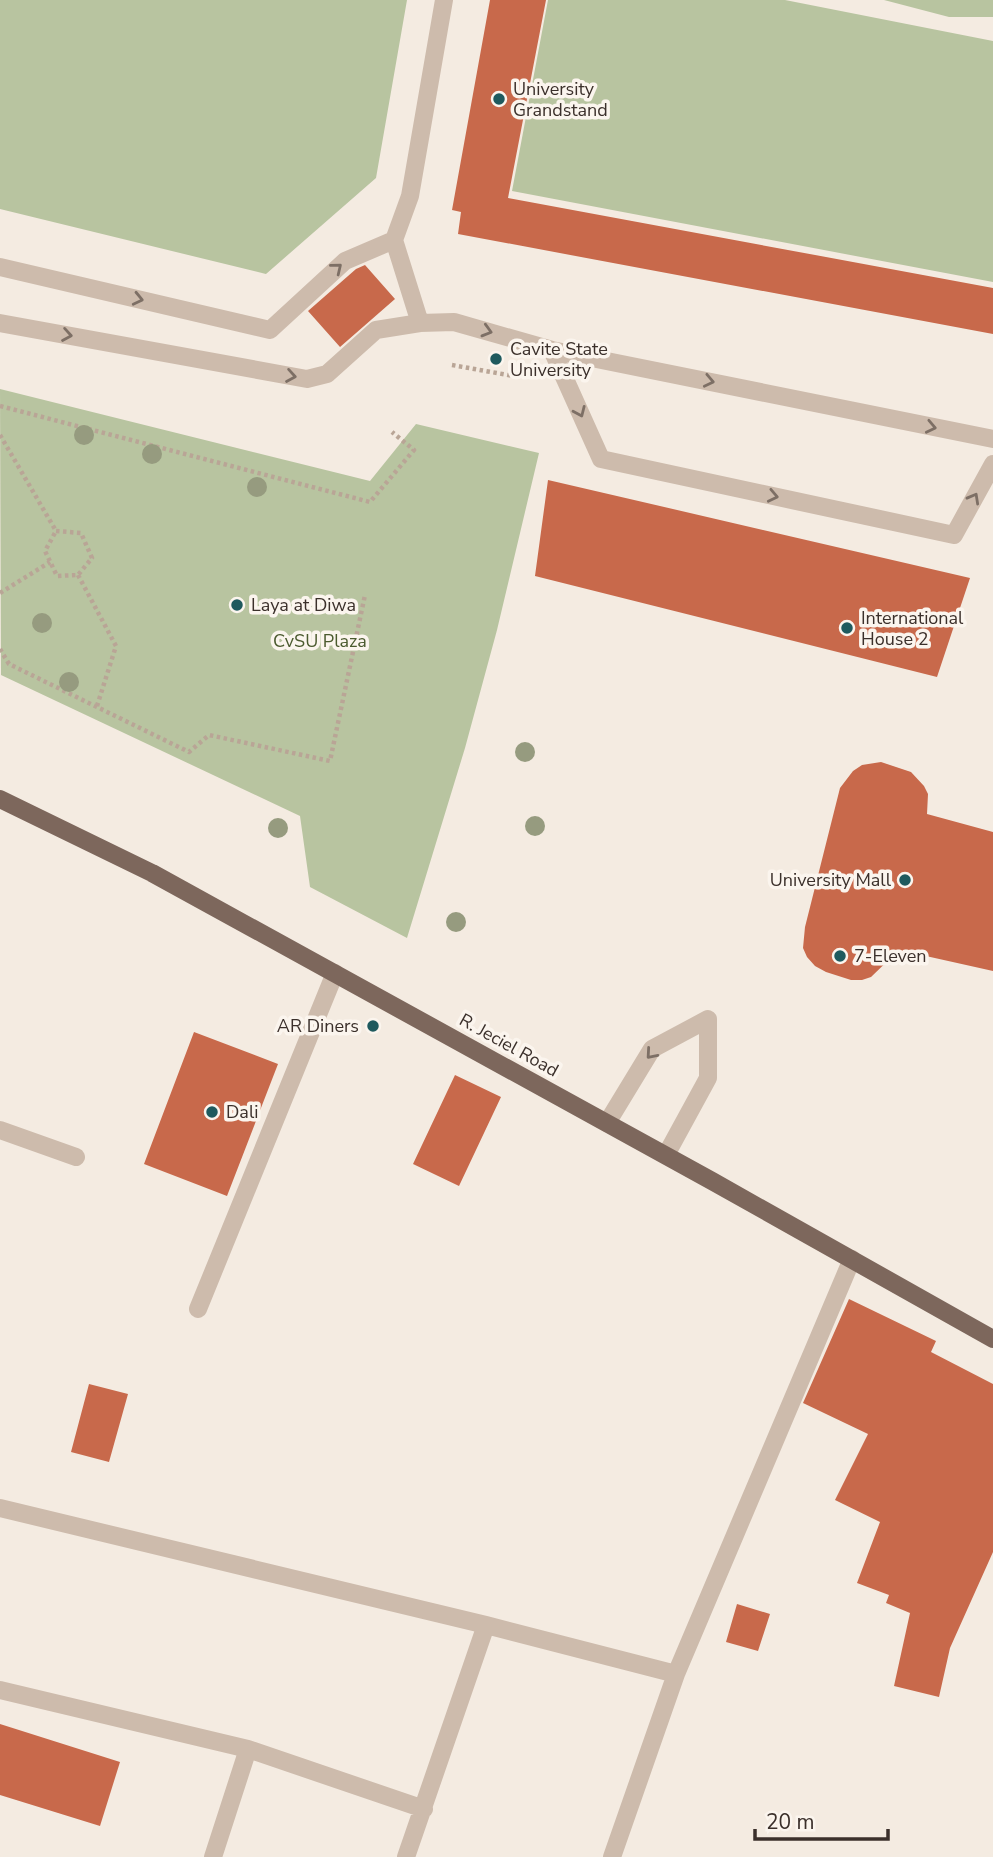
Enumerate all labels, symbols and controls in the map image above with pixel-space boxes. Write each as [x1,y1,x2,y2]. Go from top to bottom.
place label: University Grandstand [513,77,608,122]
marker: University Grandstand [491,91,507,107]
one-way arrow [330,263,342,276]
one-way arrow [132,291,144,305]
one-way arrow [481,323,493,337]
one-way arrow [61,327,73,342]
place label: Cavite State University [510,337,608,382]
marker: Cavite State University [488,351,504,367]
one-way arrow [285,368,297,383]
one-way arrow [703,373,715,388]
one-way arrow [572,405,586,417]
one-way arrow [925,418,937,433]
one-way arrow [767,487,779,502]
one-way arrow [966,493,979,505]
place label: Laya at Diwa [251,593,356,617]
marker: Laya at Diwa [229,597,245,613]
place label: International House 2 [861,606,964,651]
marker: International House 2 [839,620,855,636]
park label: CvSU Plaza [273,629,367,653]
place label: University Mall [770,868,892,892]
marker: University Mall [897,872,913,888]
place label: 7-Eleven [854,944,927,968]
marker: 7-Eleven [832,948,848,964]
street label: R. Jeciel Road [455,1008,563,1082]
place label: AR Diners [277,1014,359,1038]
marker: AR Diners [365,1018,381,1034]
one-way arrow [647,1046,659,1059]
place label: Dali [226,1100,258,1124]
marker: Dali [204,1104,220,1120]
scale bar [755,1798,888,1842]
text: 20 m [766,1808,815,1836]

